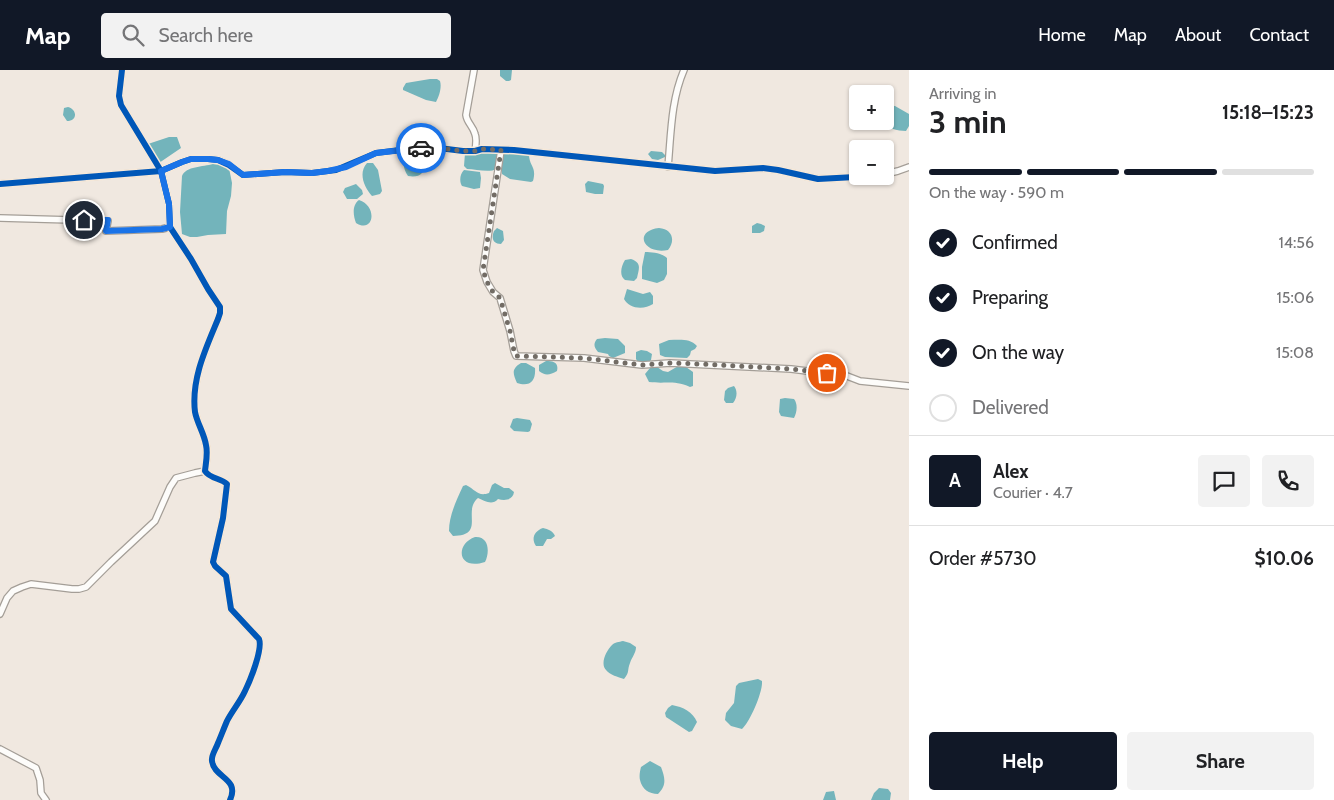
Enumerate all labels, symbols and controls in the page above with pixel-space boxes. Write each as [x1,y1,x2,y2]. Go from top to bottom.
search box [101,13,451,58]
text: Map [25,21,71,50]
icon: search [119,21,147,49]
text: Search here [159,24,253,47]
text: Home [1038,24,1086,46]
text: Map [1114,24,1147,46]
text: About [1175,24,1221,46]
text: Contact [1249,24,1309,46]
text: Arriving in [929,84,996,103]
map controls [849,85,894,185]
button: + [849,85,894,130]
text: 15:18–15:23 [1222,101,1314,124]
text: 3 min [929,102,1007,141]
courier [396,123,446,173]
icon: car [407,134,435,162]
button: − [849,140,894,185]
text: On the way · 590 m [929,183,1064,202]
pin [63,199,105,241]
icon: home [70,206,98,234]
icon: check [929,229,957,257]
text: Confirmed [972,231,1058,254]
text: 14:56 [1278,233,1314,252]
icon: check [929,284,957,312]
text: Preparing [972,286,1048,309]
text: 15:06 [1277,288,1314,307]
icon: check [929,339,957,367]
text: On the way [972,341,1064,364]
text: 15:08 [1276,343,1314,362]
pin [806,352,848,394]
icon: bag [813,359,841,387]
text: Delivered [972,396,1049,419]
button: chat [1198,455,1250,507]
button: phone [1262,455,1314,507]
text: Alex [993,460,1029,483]
text: A [949,469,961,492]
text: Courier · 4.7 [993,483,1073,502]
text: Order #5730 [929,547,1037,570]
text: $10.06 [1255,547,1314,570]
button: Help [929,732,1117,790]
button: Share [1127,732,1314,790]

